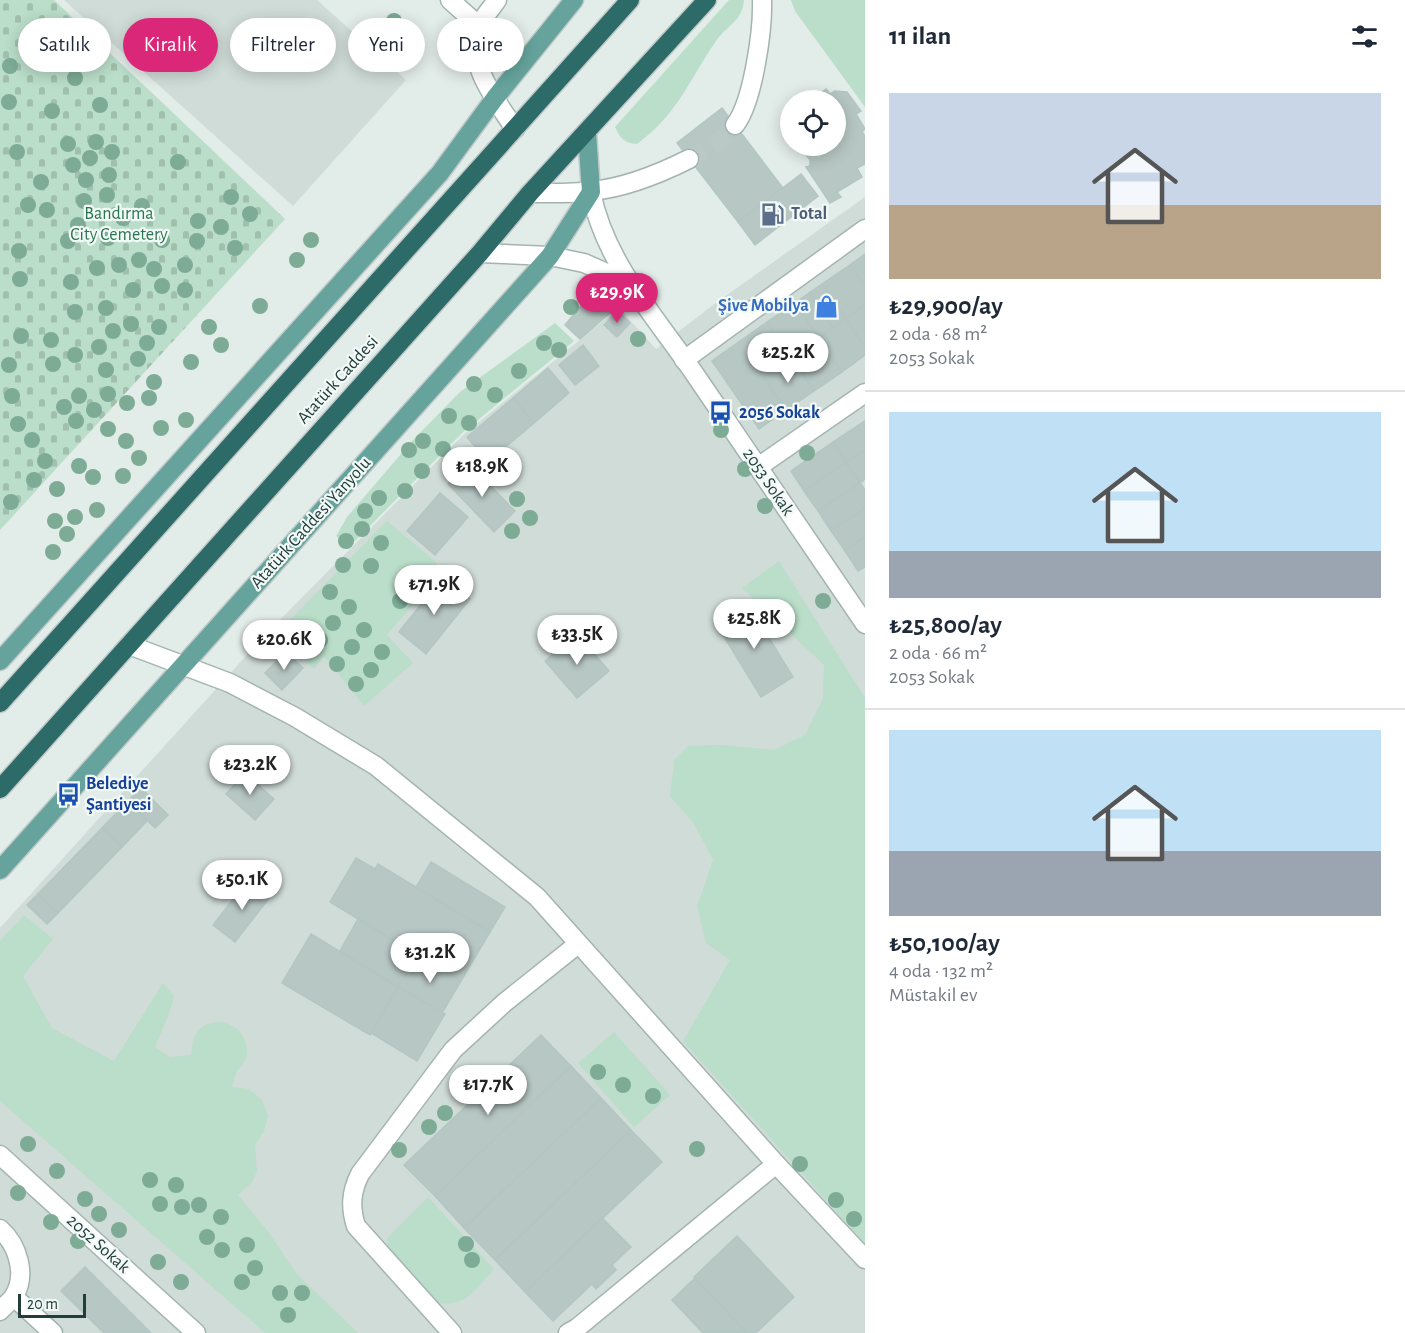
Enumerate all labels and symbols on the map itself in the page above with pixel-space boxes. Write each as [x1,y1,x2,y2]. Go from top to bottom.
fuel station icon: Total [760,201,786,227]
park label: Bandırma City Cemetery [70,205,168,244]
place label: Total [791,205,827,223]
pin: ₺29.9K [568,273,666,324]
shop icon: Şive Mobilya [814,293,840,319]
place label: Şive Mobilya [718,297,809,315]
street label: Atatürk Caddesi [294,333,382,427]
pin: ₺25.2K [739,333,837,384]
bus stop icon: 2056 Sokak [708,400,734,426]
place label: 2056 Sokak [739,404,820,422]
street label: 2053 Sokak [739,445,797,520]
pin: ₺18.9K [433,447,531,498]
street label: Atatürk Caddesi Yanyolu [248,454,374,592]
pin: ₺71.9K [385,565,483,616]
pin: ₺25.8K [705,599,803,650]
pin: ₺33.5K [528,615,626,666]
pin: ₺20.6K [235,620,333,671]
pin: ₺23.2K [201,745,299,796]
place label: Belediye Şantiyesi [86,775,151,814]
bus stop icon: Belediye Şantiyesi [55,781,81,807]
pin: ₺50.1K [193,860,291,911]
pin: ₺31.2K [381,933,479,984]
pin: ₺17.7K [439,1065,537,1116]
street label: 2052 Sokak [63,1211,133,1277]
scale bar [18,1291,86,1318]

